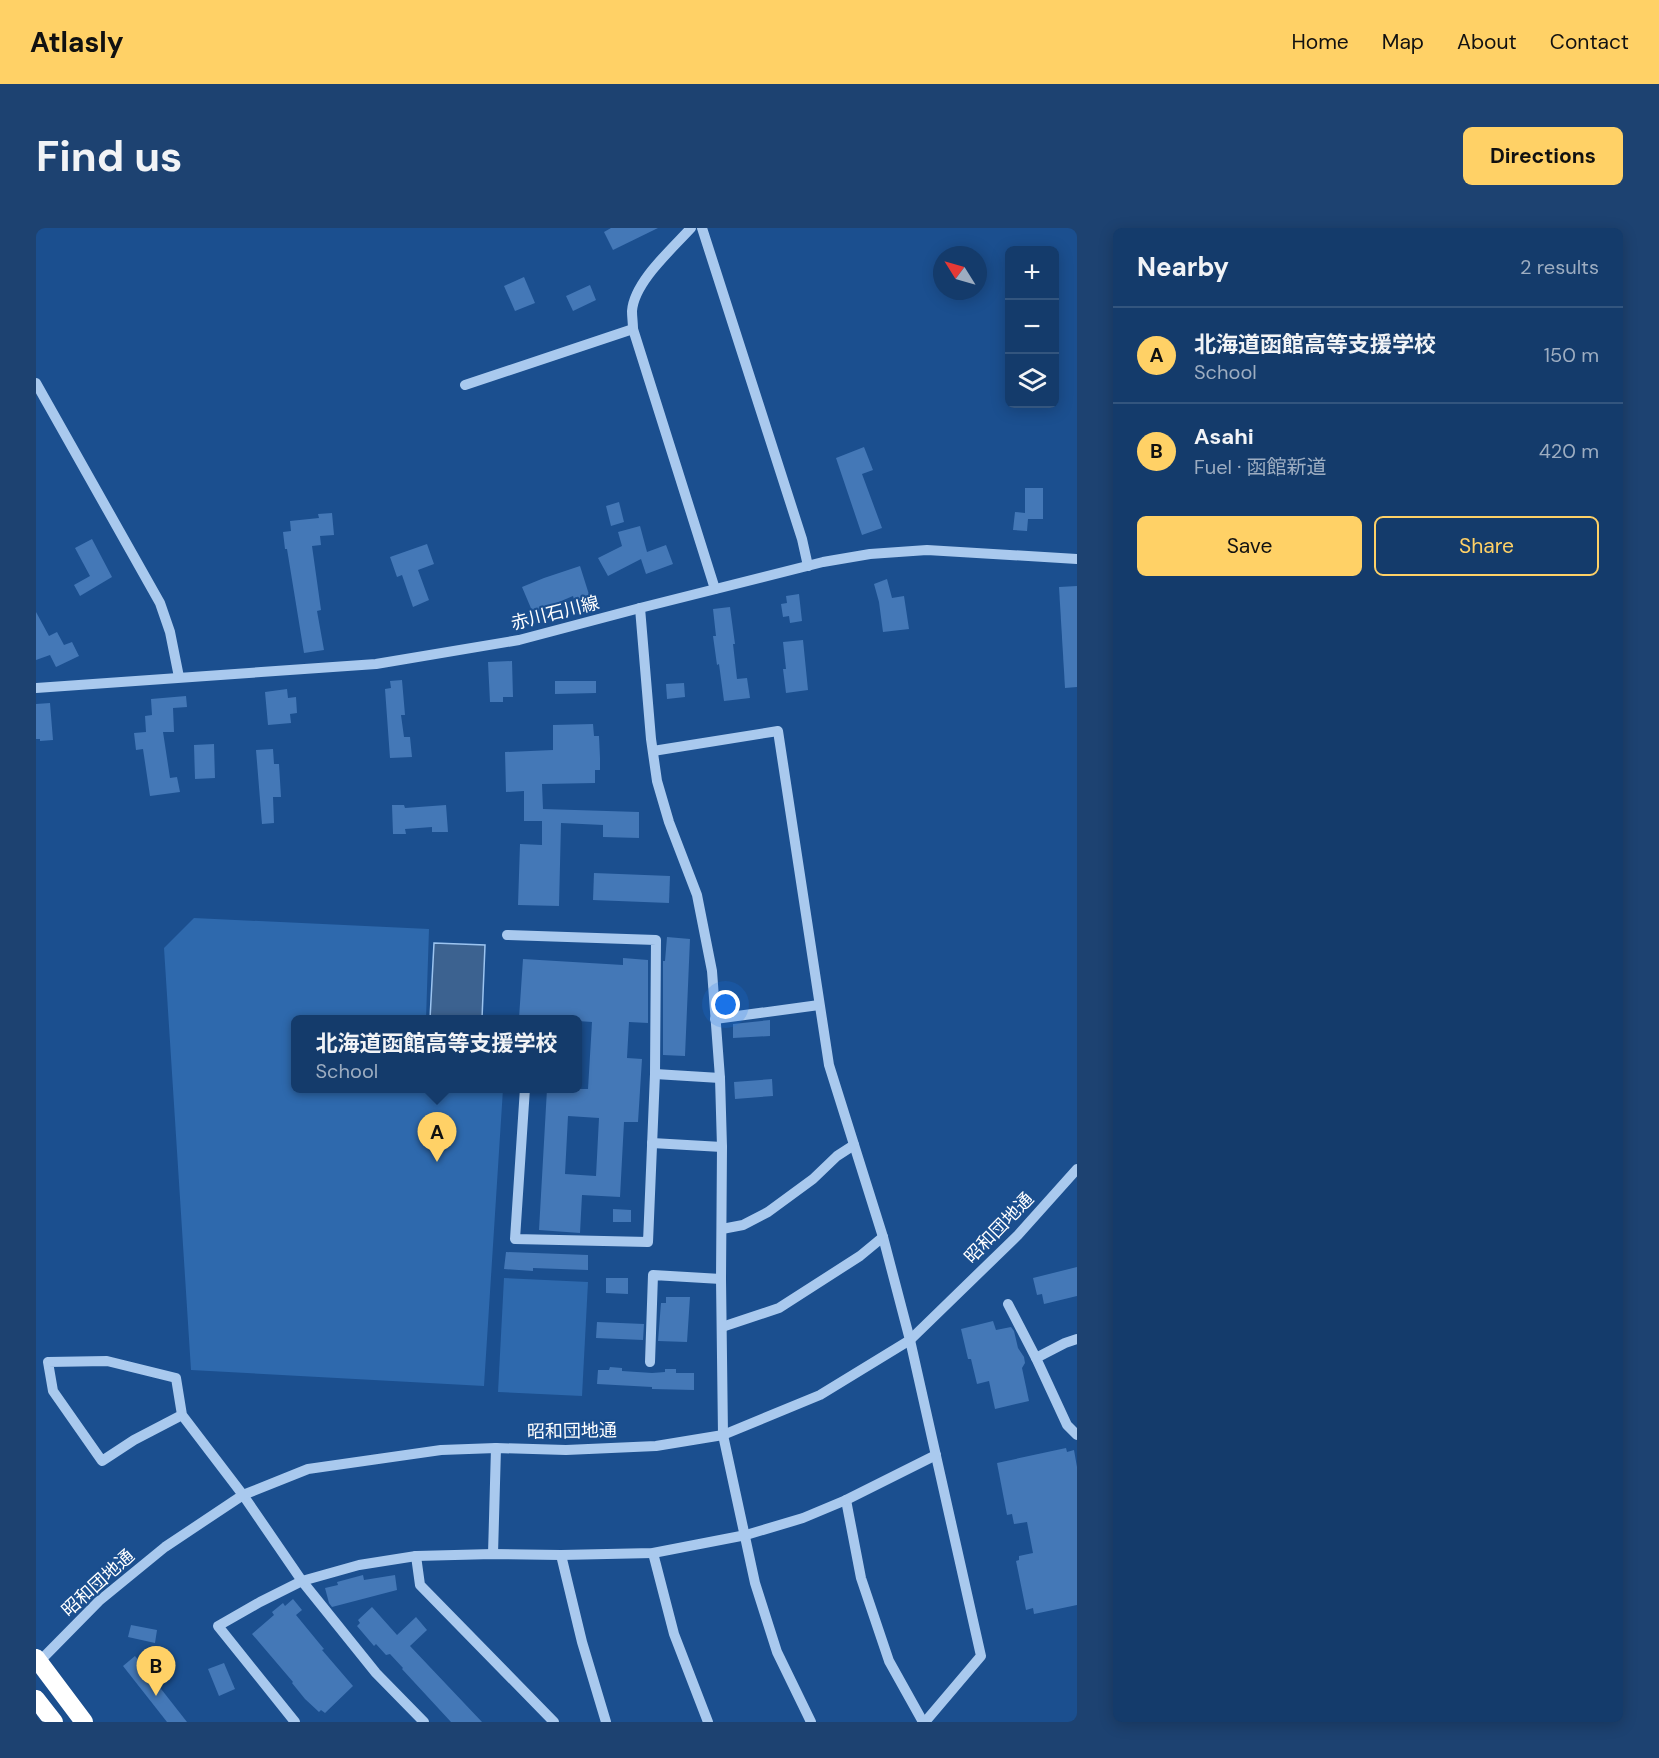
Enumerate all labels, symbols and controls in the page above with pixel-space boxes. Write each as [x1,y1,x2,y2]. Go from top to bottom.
text: Atlasly [30,24,124,61]
text: Home [1291,28,1349,56]
text: Map [1382,28,1424,56]
text: About [1457,28,1517,56]
text: Contact [1550,28,1629,56]
button: Directions [1463,127,1623,185]
text: Find us [36,129,182,184]
north arrow [933,246,987,300]
map controls [1005,246,1059,408]
button: + [1005,246,1059,300]
text: Nearby [1137,250,1229,284]
text: 2 results [1520,254,1599,280]
button: − [1005,300,1059,354]
text: 北海道函館高等支援学校 [1194,330,1436,359]
text: A [1149,342,1164,368]
text: 150 m [1544,342,1599,368]
button: layers [1005,354,1059,408]
text: School [1194,359,1257,385]
text: Asahi [1194,422,1254,451]
text: B [1150,438,1163,464]
text: 420 m [1539,438,1599,464]
text: Fuel · 函館新道 [1194,454,1327,480]
button: Save [1137,516,1362,576]
button: Share [1374,516,1599,576]
street label: 赤川石川線 [508,590,602,636]
your location [711,990,740,1019]
popup [291,1015,582,1093]
text: 北海道函館高等支援学校 [315,1029,558,1058]
text: School [315,1058,378,1084]
pin: A [418,1112,456,1162]
street label: 昭和団地通 [959,1187,1039,1269]
street label: 昭和団地通 [527,1418,617,1444]
street label: 昭和団地通 [57,1544,139,1622]
pin: B [136,1646,176,1696]

